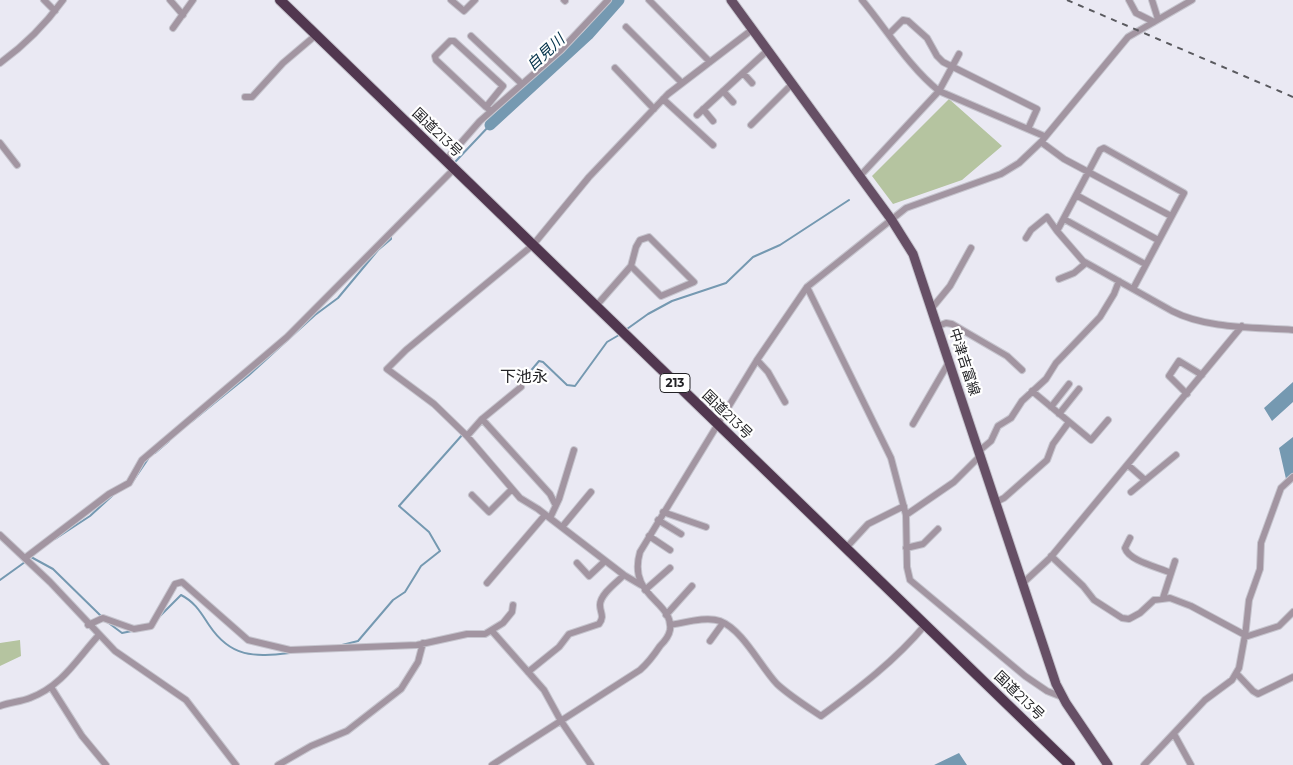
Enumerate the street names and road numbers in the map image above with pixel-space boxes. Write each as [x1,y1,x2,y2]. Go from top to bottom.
street label: 国道213号 [409,105,465,161]
street label: 中津吉富線 [945,326,983,398]
road number: 213 [660,373,690,392]
street label: 国道213号 [699,387,755,443]
street label: 国道213号 [991,668,1047,724]

